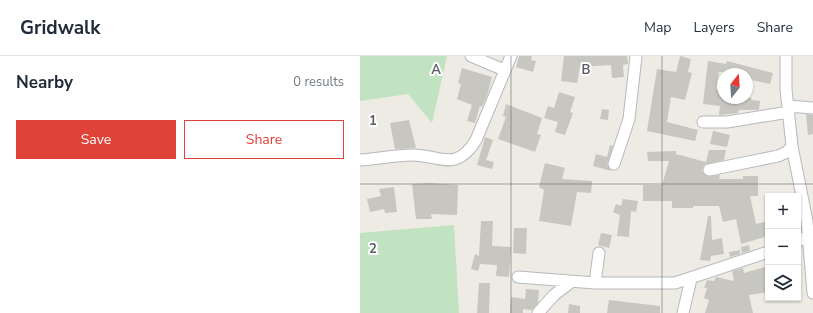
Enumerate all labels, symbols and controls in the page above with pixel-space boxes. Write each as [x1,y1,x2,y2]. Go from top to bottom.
text: Gridwalk [20,15,100,41]
text: Map [644,18,671,37]
text: Layers [693,18,735,37]
text: Share [757,18,793,37]
text: A [431,61,441,79]
text: B [582,61,591,79]
north arrow [717,68,753,104]
text: Nearby [16,71,73,94]
text: 0 results [293,73,344,91]
text: 1 [369,112,377,130]
button: Save [16,120,176,159]
button: Share [184,120,344,159]
map controls [765,193,801,301]
button: + [765,193,801,229]
button: − [765,229,801,265]
text: 2 [369,240,377,258]
button: layers [765,265,801,301]

